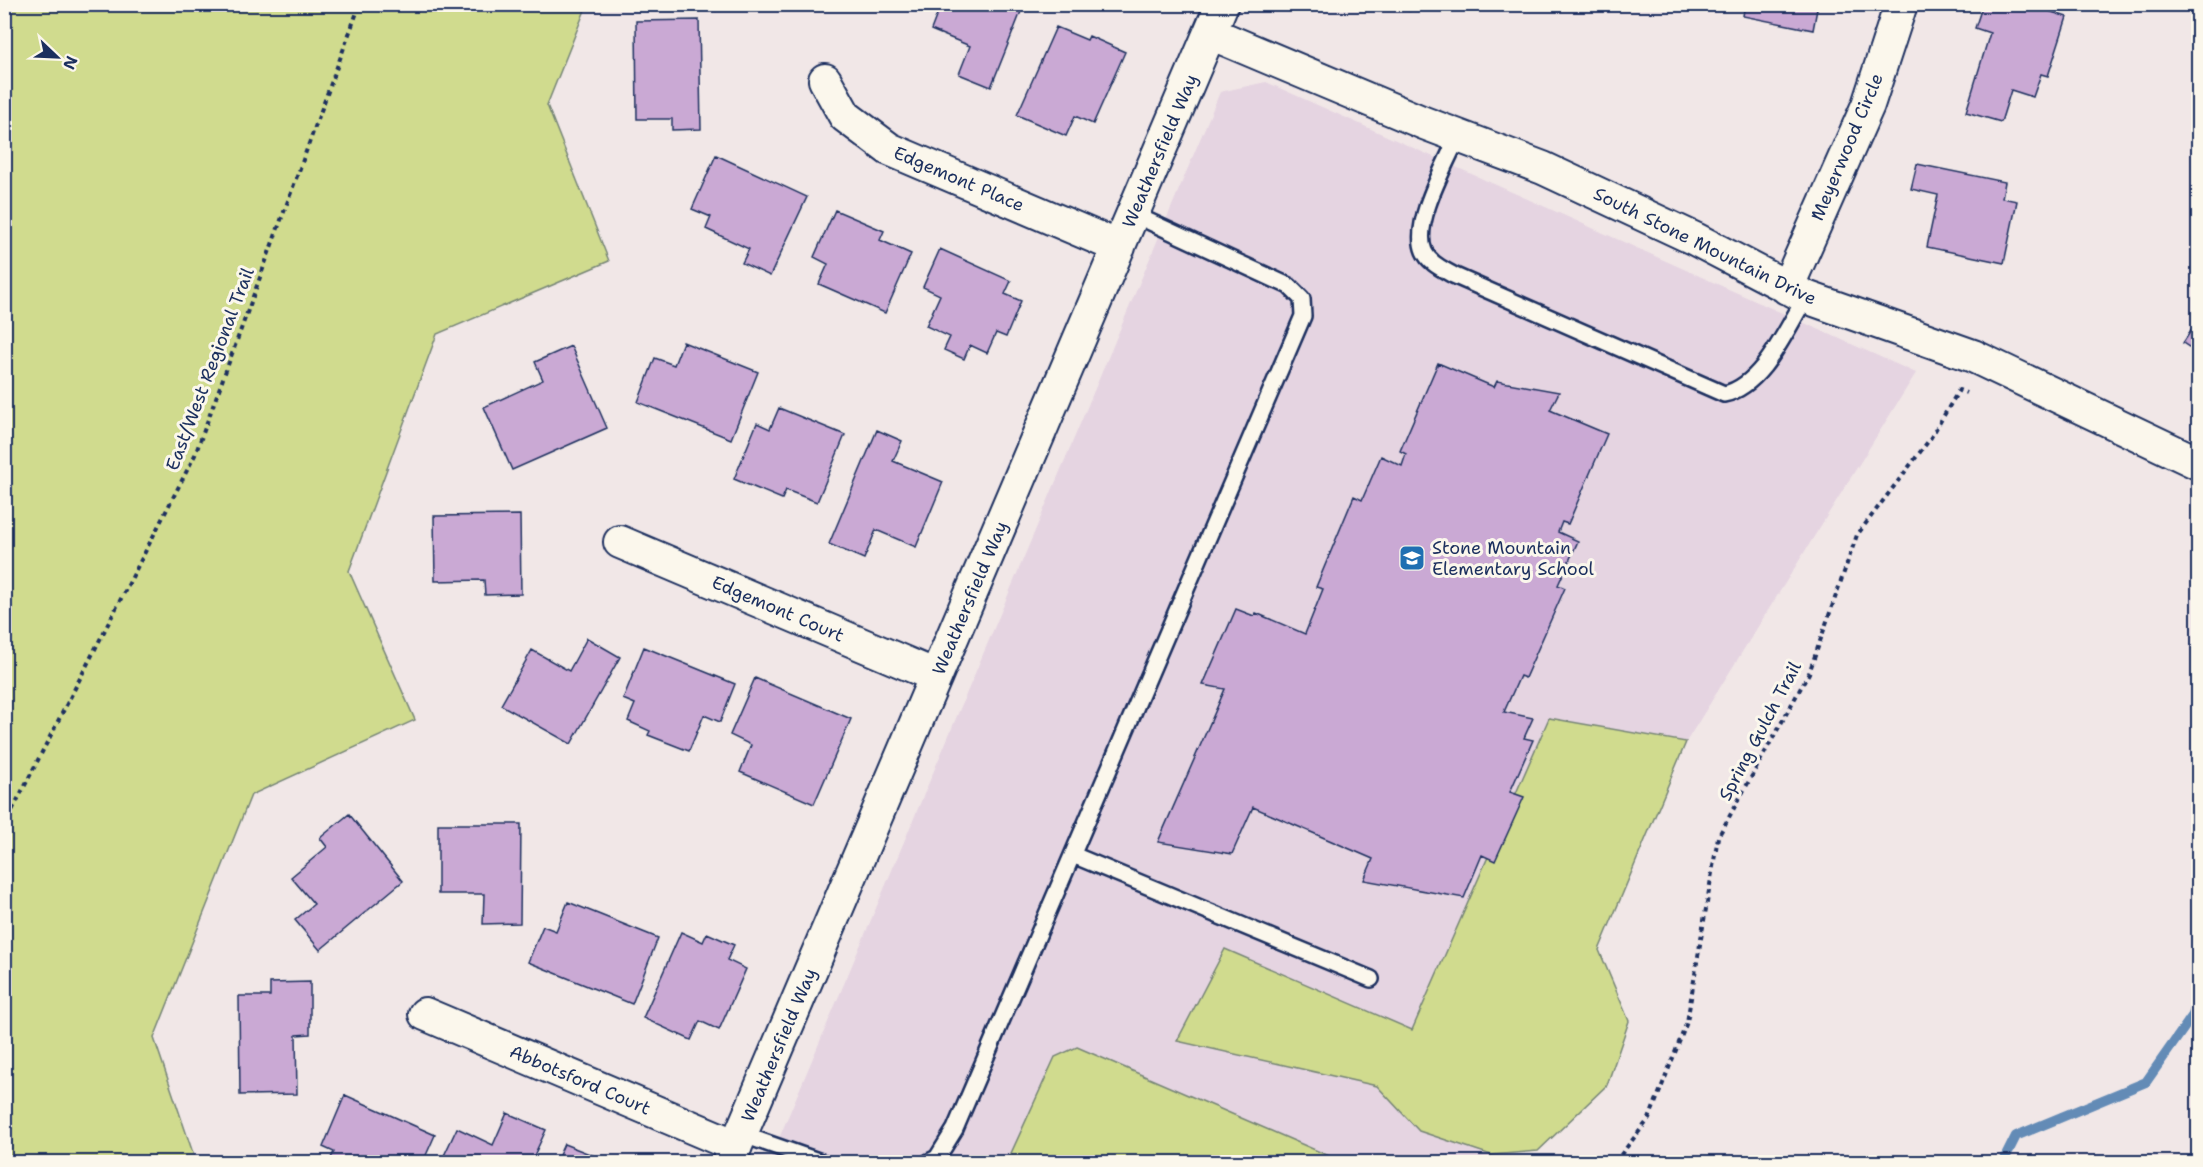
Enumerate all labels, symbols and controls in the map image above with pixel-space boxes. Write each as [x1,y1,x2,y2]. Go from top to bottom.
north arrow [27,27,87,87]
text: N [58,53,82,73]
street label: Meyerwood Circle [1805,70,1889,224]
street label: Weathersfield Way [1117,71,1203,231]
street label: Edgemont Place [890,141,1028,217]
street label: South Stone Mountain Drive [1590,181,1820,311]
street label: East/West Regional Trail [160,264,260,474]
street label: Weathersfield Way [927,518,1013,678]
place label: Stone Mountain Elementary School [1432,536,1595,581]
school or university icon: Stone Mountain Elementary School [1397,543,1427,573]
street label: Edgemont Court [708,570,848,648]
street label: Spring Gulch Trail [1713,657,1807,805]
street label: Weathersfield Way [736,965,822,1125]
street label: Abbotsford Court [506,1039,654,1121]

